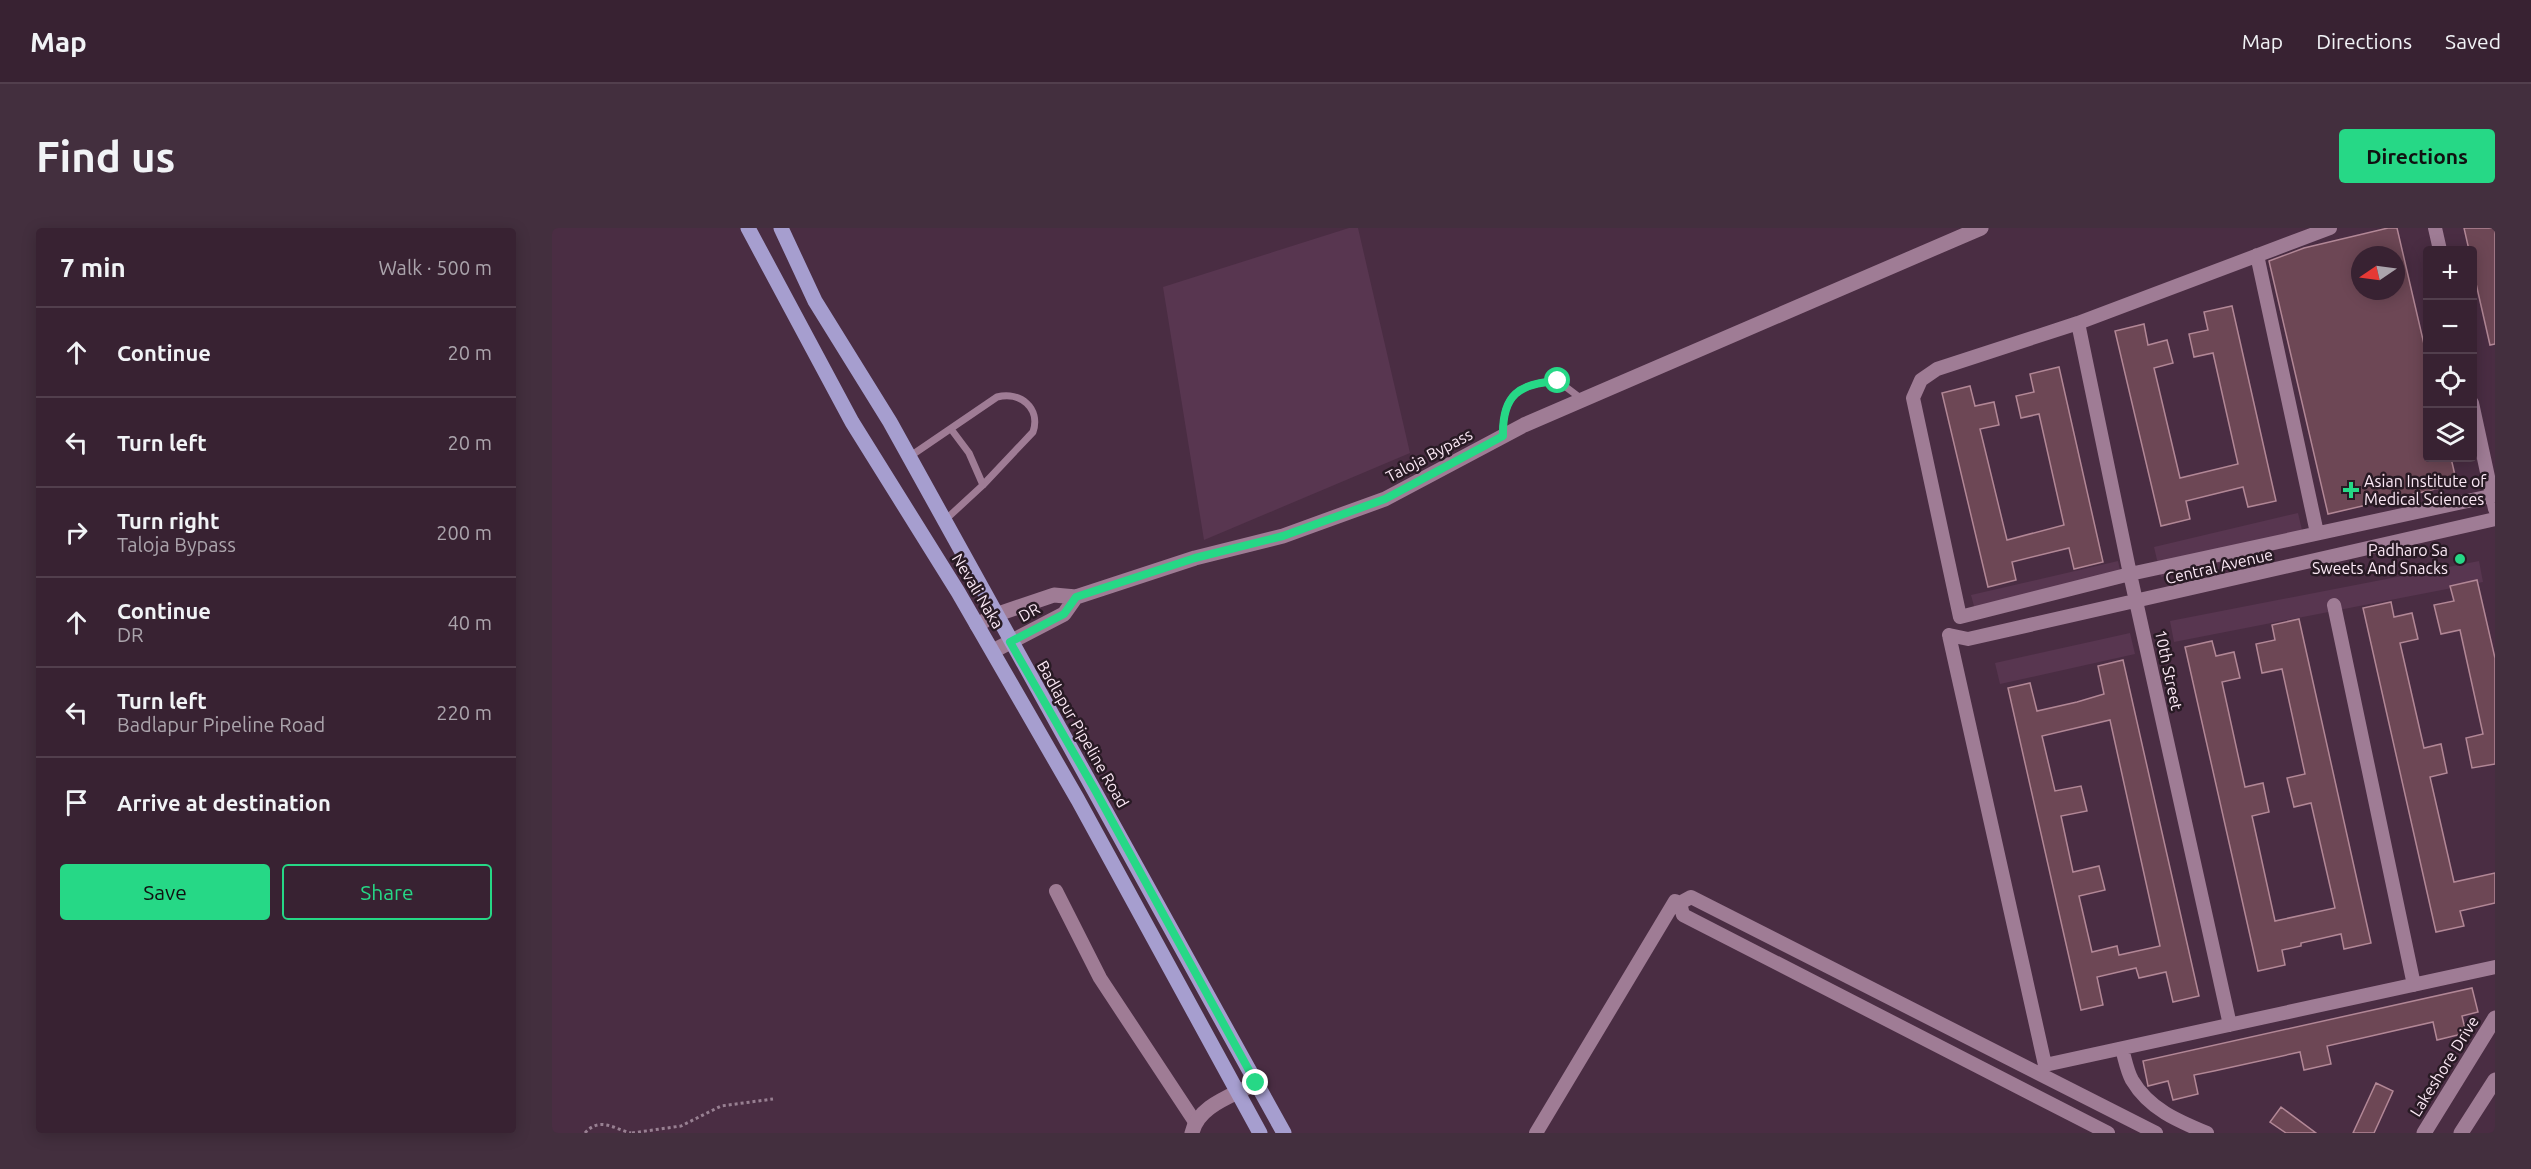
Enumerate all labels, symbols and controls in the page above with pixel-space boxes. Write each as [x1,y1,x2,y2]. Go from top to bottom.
text: Map [30,26,87,57]
text: Map [2242,29,2283,53]
text: Directions [2316,29,2412,53]
text: Saved [2445,29,2501,53]
button: Directions [2339,129,2495,183]
text: Find us [36,133,175,180]
north arrow [2351,246,2405,300]
map controls [2423,246,2477,462]
button: + [2423,246,2477,300]
text: 7 min [60,253,126,282]
text: Walk · 500 m [379,256,492,279]
button: − [2423,300,2477,354]
icon: ahead [60,336,93,369]
text: Continue [117,340,211,365]
text: 20 m [448,341,492,364]
button: locate [2423,354,2477,408]
route start [1544,367,1570,393]
button: layers [2423,408,2477,462]
street label: Taloja Bypass [1383,425,1475,485]
icon: left [60,426,93,459]
text: Turn left [117,430,207,455]
text: 20 m [448,431,492,454]
place label: Asian Institute of Medical Sciences [2364,472,2487,508]
marker: Asian Institute of Medical Sciences [2342,481,2360,499]
text: Turn right [117,508,219,533]
icon: right [60,516,93,549]
text: 200 m [436,521,492,544]
text: Taloja Bypass [117,533,236,556]
place label: Padharo Sa Sweets And Snacks [2312,541,2448,577]
street label: Central Avenue [2163,545,2275,587]
street label: Nevali Naka [949,550,1007,632]
marker: Padharo Sa Sweets And Snacks [2453,552,2467,566]
text: Continue [117,598,211,623]
street label: DR [1015,599,1043,625]
icon: ahead [60,606,93,639]
text: 40 m [448,611,492,634]
text: DR [117,623,144,646]
street label: 10th Street [2152,628,2186,713]
street label: Badlapur Pipeline Road [1034,657,1132,811]
text: Turn left [117,688,207,713]
icon: left [60,696,93,729]
text: 220 m [436,701,492,724]
text: Badlapur Pipeline Road [117,713,325,736]
icon: arrive [60,786,93,819]
text: Arrive at destination [117,790,331,815]
button: Save [60,864,270,920]
button: Share [282,864,492,920]
street label: Lakeshore Drive [2406,1013,2482,1119]
route end [1242,1069,1268,1095]

